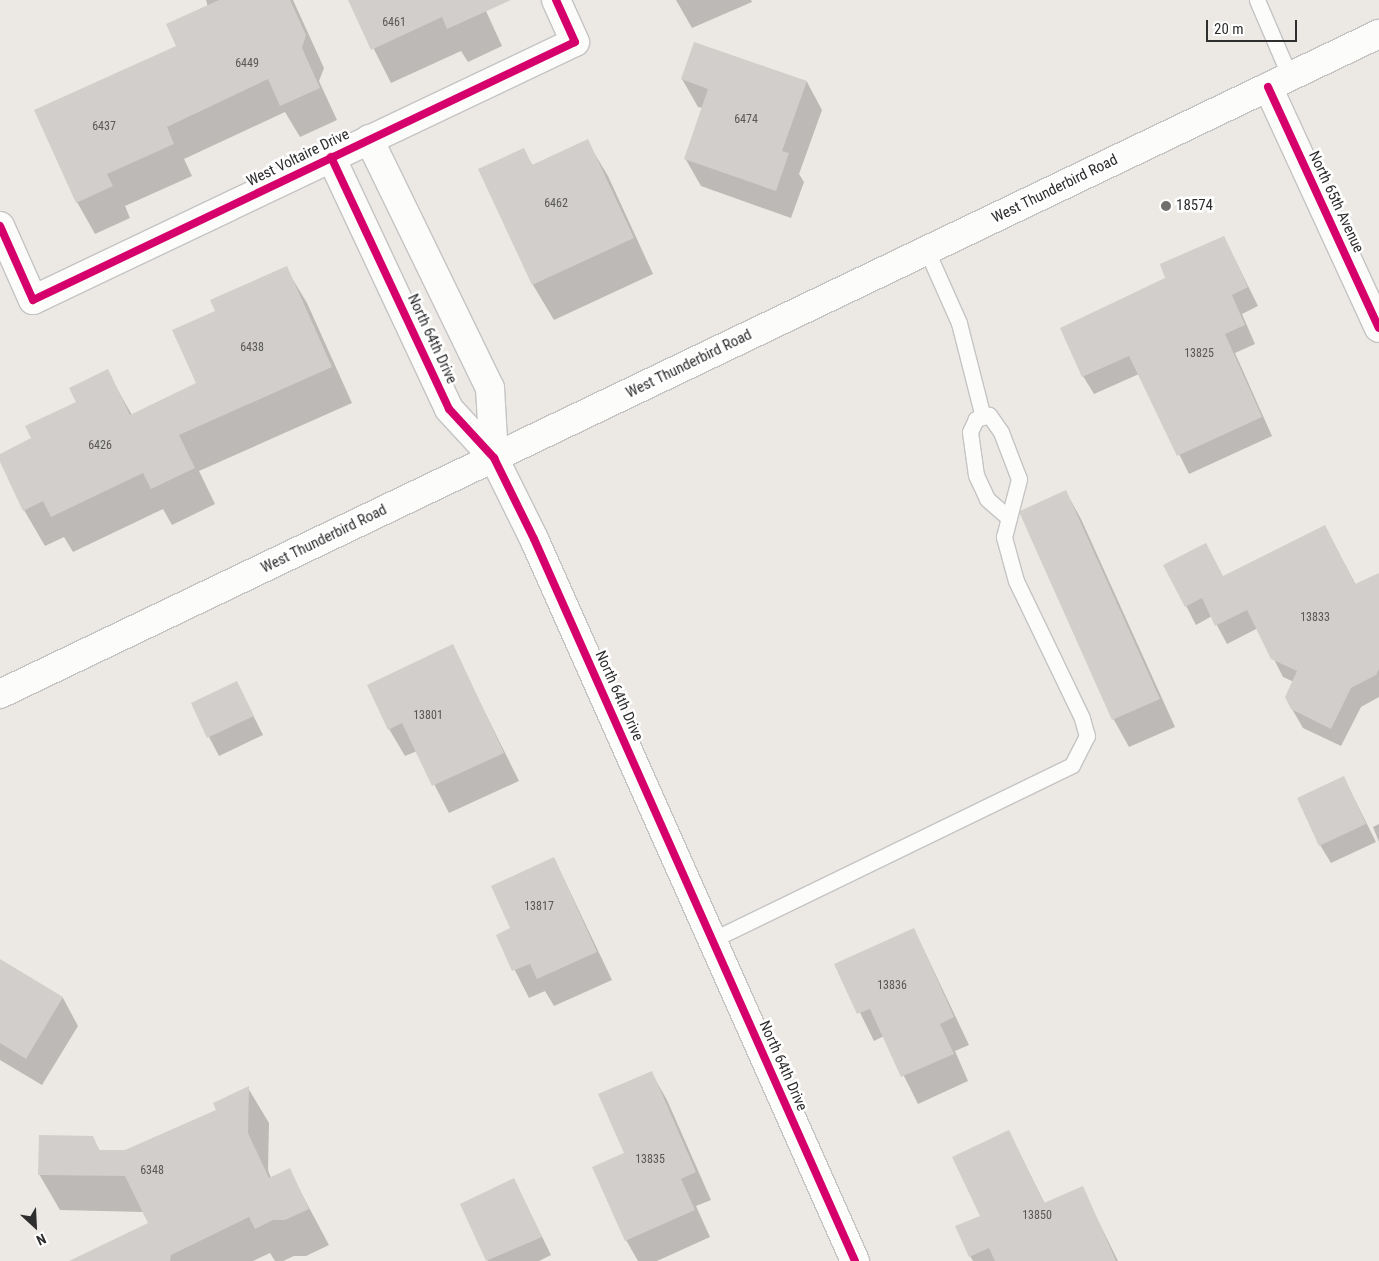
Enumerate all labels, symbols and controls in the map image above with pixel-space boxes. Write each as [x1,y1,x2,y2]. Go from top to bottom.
scale bar [1209,10,1300,42]
house number: 6461 [382,16,406,30]
text: 20 m [1214,20,1244,38]
house number: 6449 [235,57,259,71]
house number: 6474 [734,113,758,127]
house number: 6437 [92,120,116,134]
street label: West Voltaire Drive [244,125,352,191]
street label: North 65th Avenue [1305,148,1367,256]
street label: West Thunderbird Road [989,151,1121,227]
house number: 6462 [544,197,568,211]
place label: 18574 [1176,197,1213,215]
marker: 18574 [1160,200,1172,212]
street label: North 64th Drive [403,291,461,387]
street label: West Thunderbird Road [623,326,755,402]
house number: 6438 [240,341,264,355]
house number: 13825 [1184,347,1214,361]
house number: 6426 [88,439,112,453]
street label: West Thunderbird Road [258,501,390,577]
house number: 13833 [1300,611,1330,625]
street label: North 64th Drive [591,648,647,744]
house number: 13801 [413,709,443,723]
house number: 13817 [524,900,554,914]
house number: 13836 [877,979,907,993]
street label: North 64th Drive [755,1018,811,1114]
house number: 13835 [635,1153,665,1167]
house number: 6348 [140,1164,164,1178]
north arrow [10,1201,60,1251]
house number: 13850 [1022,1209,1052,1223]
text: N [34,1231,49,1249]

